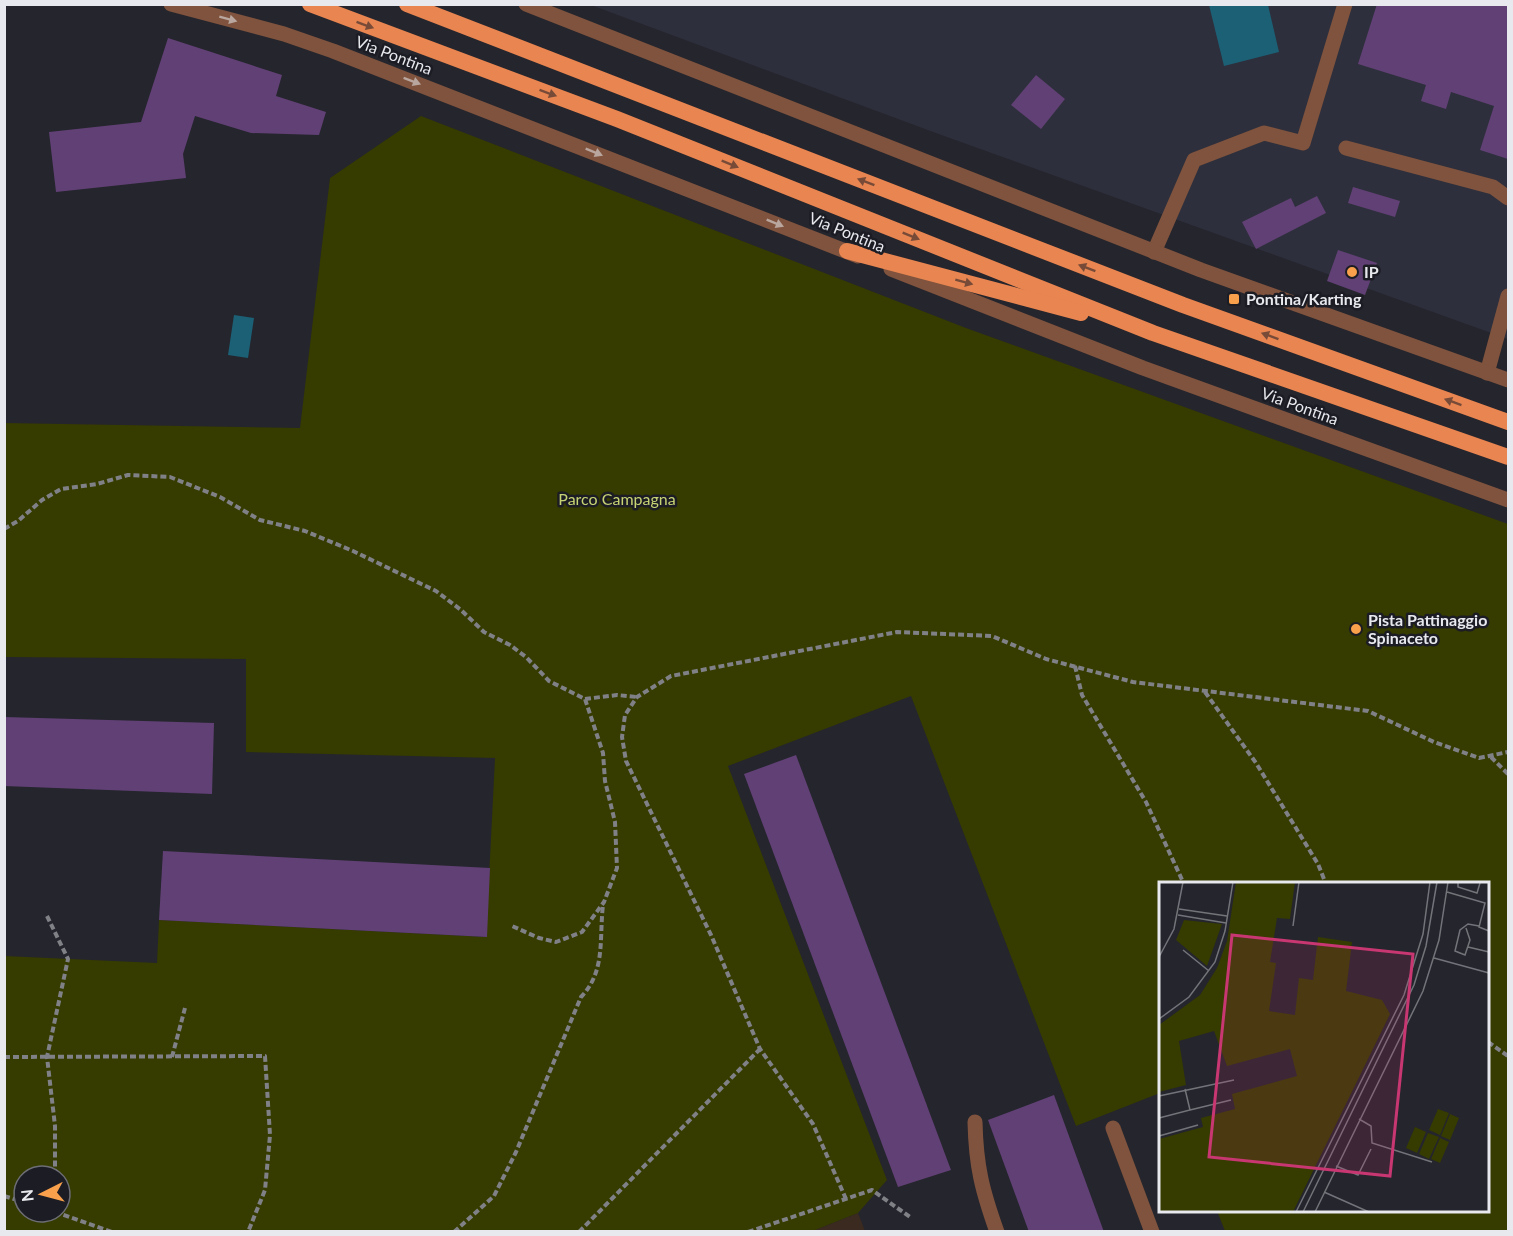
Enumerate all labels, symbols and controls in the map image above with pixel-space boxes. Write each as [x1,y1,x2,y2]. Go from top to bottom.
one-way arrow [218,14,237,24]
one-way arrow [356,21,374,30]
street label: Via Pontina [353,31,435,78]
one-way arrow [403,77,421,87]
one-way arrow [539,89,557,99]
one-way arrow [585,148,603,157]
one-way arrow [721,159,739,169]
one-way arrow [857,177,875,187]
street label: Via Pontina [806,208,888,255]
one-way arrow [767,218,785,228]
one-way arrow [902,232,920,241]
one-way arrow [1078,262,1096,272]
place label: IP [1364,262,1379,281]
marker: IP [1345,265,1359,279]
one-way arrow [955,278,974,288]
place label: Pontina/Karting [1246,289,1362,308]
marker: Pontina/Karting [1227,292,1241,306]
one-way arrow [1261,331,1279,340]
street label: Via Pontina [1259,383,1341,428]
one-way arrow [1444,397,1462,407]
park label: Parco Campagna [558,489,676,508]
place label: Pista Pattinaggio Spinaceto [1368,610,1487,647]
marker: Pista Pattinaggio Spinaceto [1349,622,1363,636]
inset map [1159,882,1489,1212]
north arrow [12,1164,72,1224]
text: N [16,1188,37,1203]

